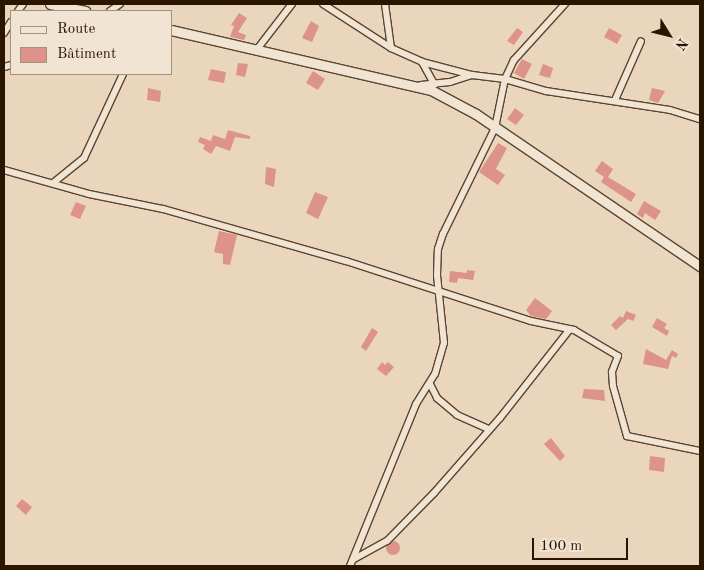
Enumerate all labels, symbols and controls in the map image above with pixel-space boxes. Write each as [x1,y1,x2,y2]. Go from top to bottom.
legend [10,10,172,75]
north arrow [644,10,694,60]
text: Route [57,22,95,37]
text: N [672,35,690,52]
text: Bâtiment [57,47,116,62]
scale bar [534,528,630,560]
text: 100 m [540,539,582,554]

